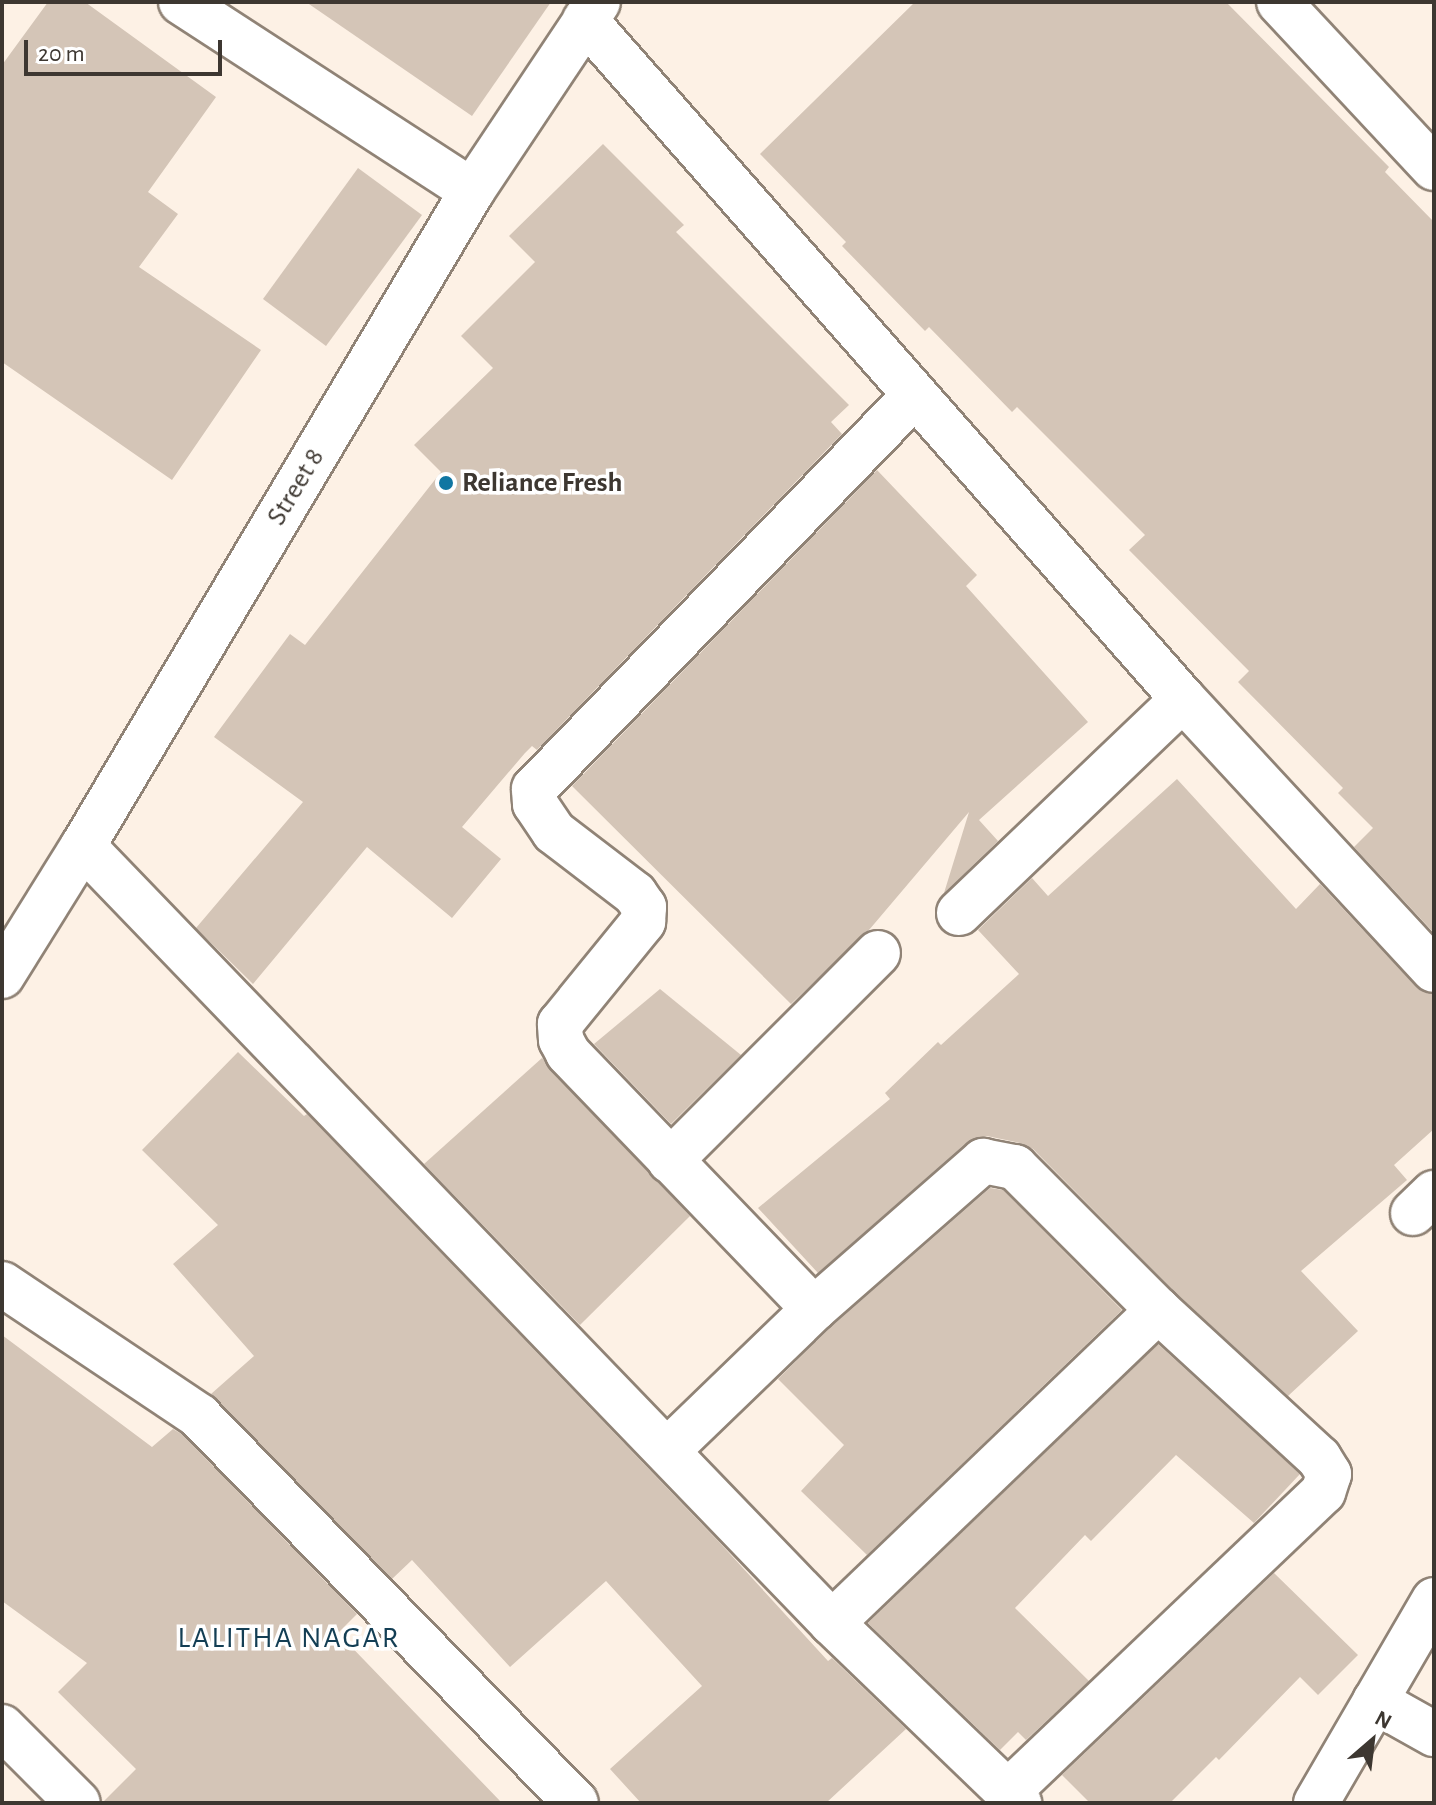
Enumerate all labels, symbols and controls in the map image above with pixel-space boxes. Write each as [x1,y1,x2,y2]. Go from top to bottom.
scale bar [28,24,226,74]
text: 20 m [38,42,85,66]
street label: Street 8 [260,442,332,532]
place label: Reliance Fresh [462,466,622,500]
marker: Reliance Fresh [437,474,455,492]
district label: LALITHA NAGAR [178,1620,400,1656]
north arrow [1332,1701,1412,1781]
text: N [1371,1707,1395,1733]

